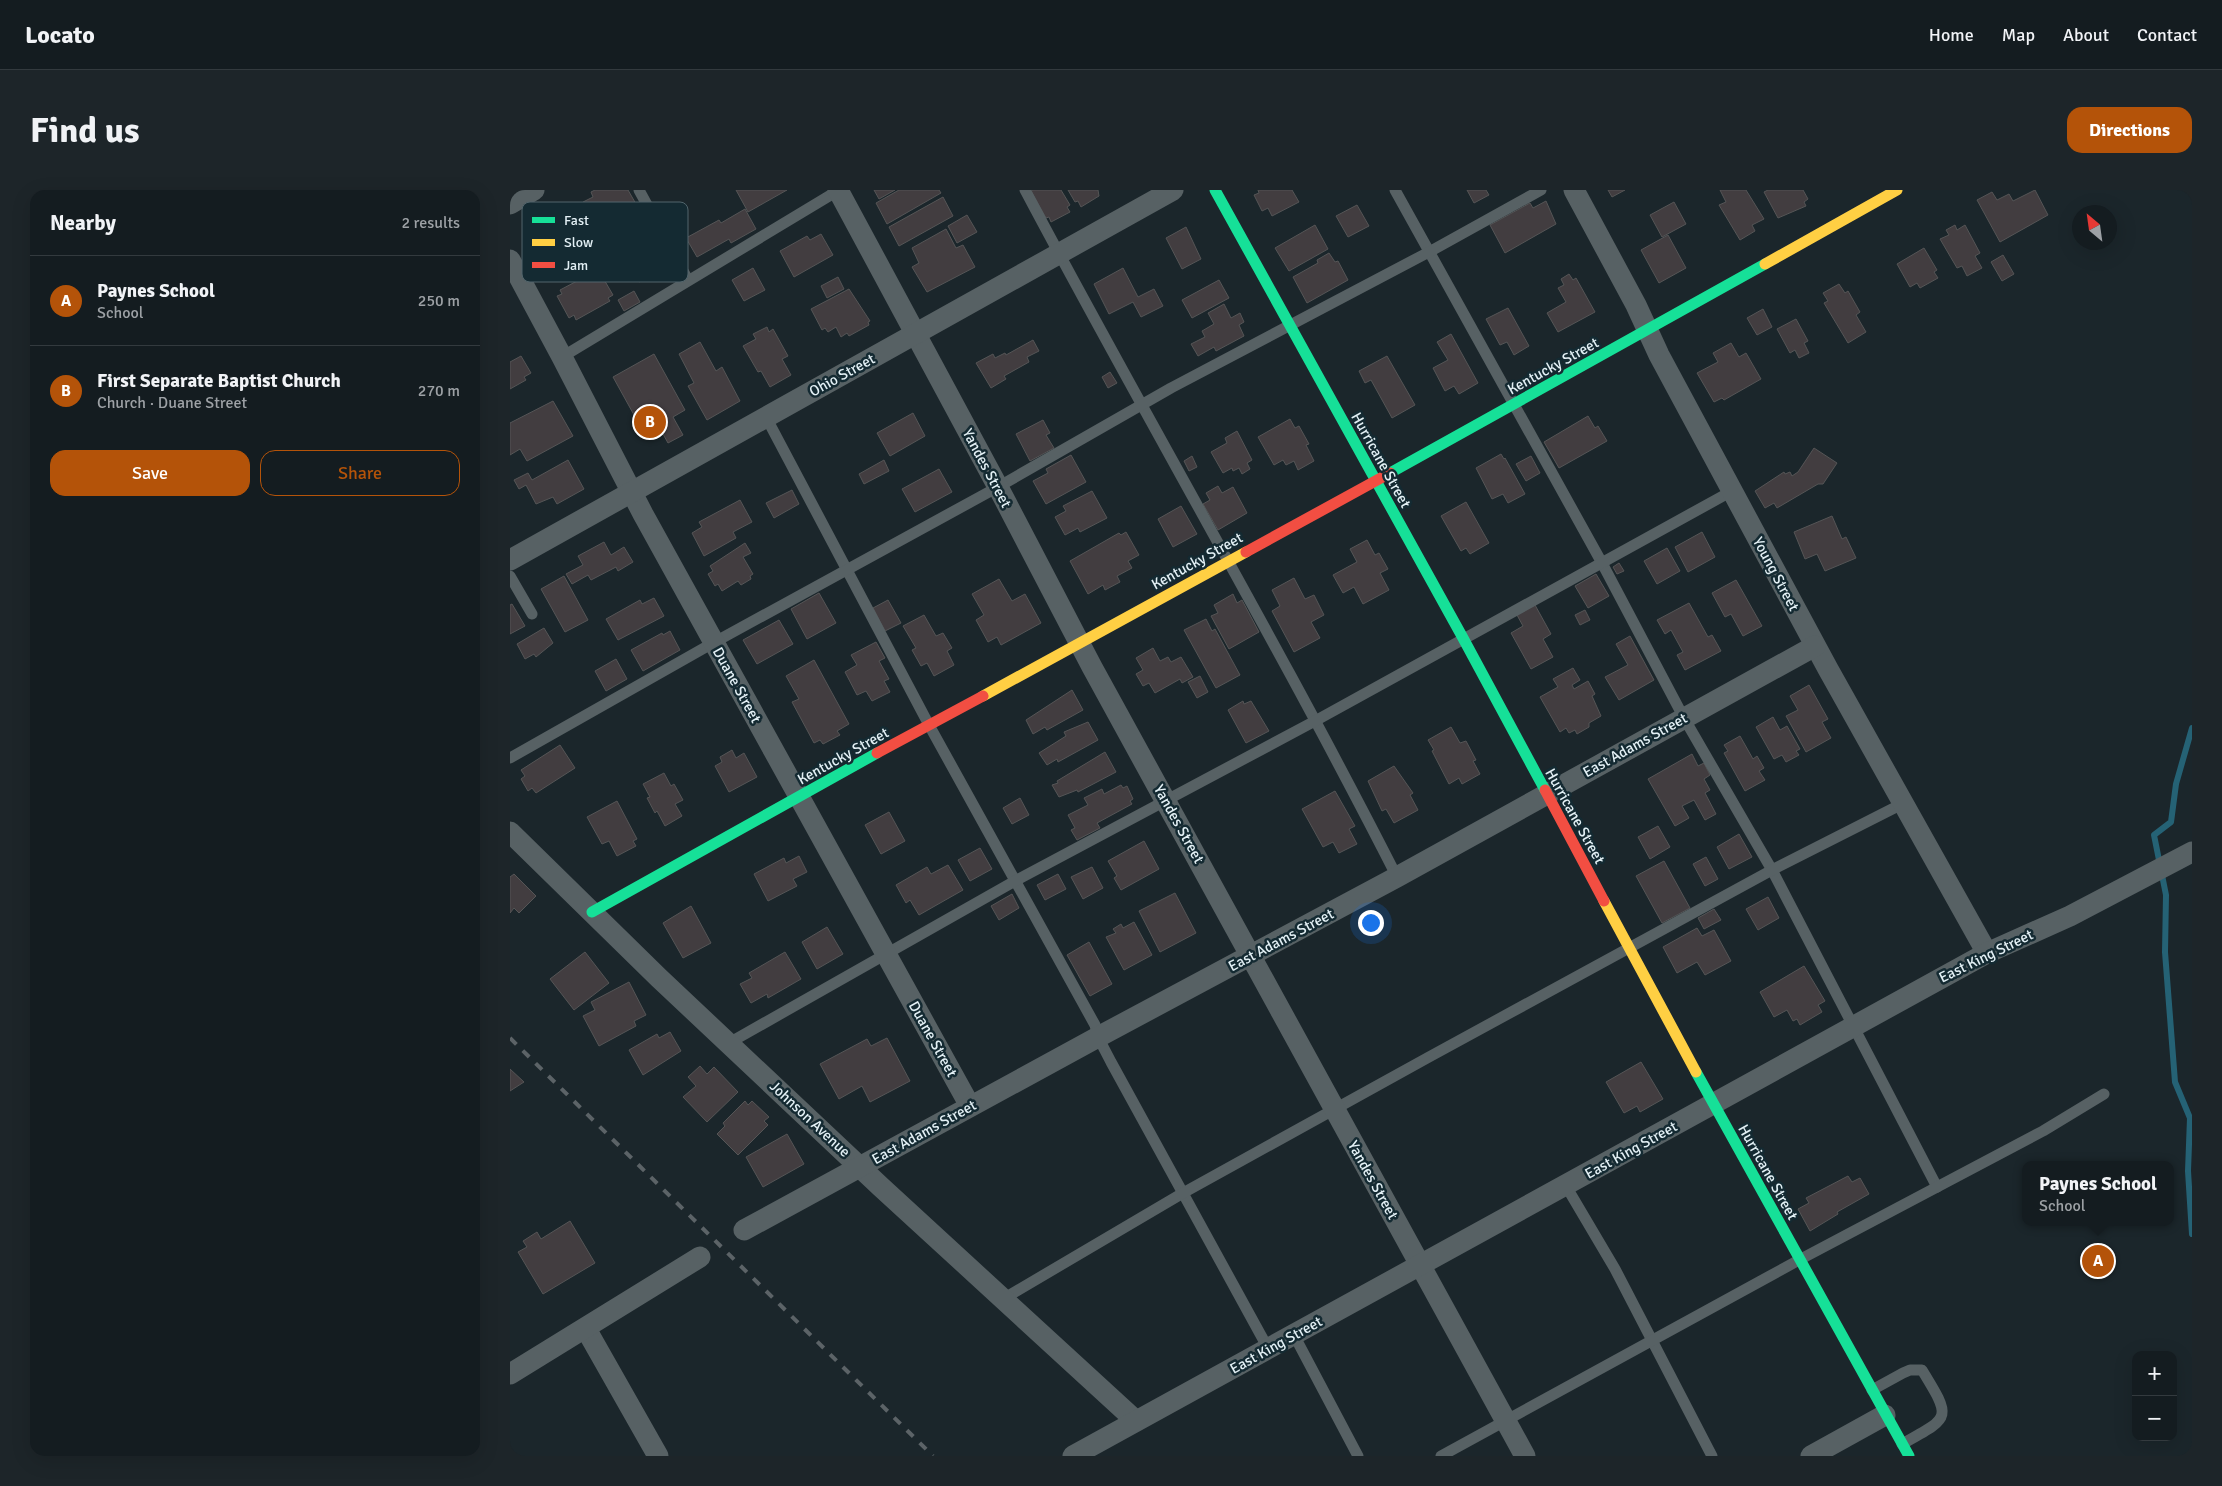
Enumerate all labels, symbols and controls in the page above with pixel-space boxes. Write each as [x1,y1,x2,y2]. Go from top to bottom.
text: Locato [25,20,95,50]
text: Home [1929,24,1974,46]
text: Map [2002,24,2035,46]
text: About [2063,24,2109,46]
text: Contact [2137,24,2197,46]
button: Directions [2067,107,2192,153]
text: Find us [30,109,140,152]
legend [522,202,688,282]
north arrow [2072,205,2117,250]
text: Nearby [50,210,116,236]
text: Fast [564,212,589,229]
text: 2 results [401,213,460,233]
text: Slow [564,234,593,251]
text: Jam [564,257,588,274]
text: Paynes School [97,279,215,303]
text: A [61,291,71,311]
text: 250 m [418,291,460,311]
text: School [97,303,143,323]
street label: Kentucky Street [1504,333,1602,399]
street label: Ohio Street [806,350,878,400]
text: First Separate Baptist Church [97,369,341,393]
text: B [61,381,71,401]
text: 270 m [418,381,460,401]
text: Church · Duane Street [97,393,247,413]
pin: B [634,403,666,441]
street label: Hurricane Street [1347,409,1415,511]
street label: Yandes Street [959,425,1015,511]
button: Save [50,450,250,496]
button: Share [260,450,460,496]
street label: Kentucky Street [1148,528,1246,594]
street label: Young Street [1749,534,1803,614]
street label: Duane Street [709,644,765,726]
street label: East Adams Street [1580,709,1690,781]
street label: Kentucky Street [794,723,892,789]
street label: Hurricane Street [1541,765,1609,867]
street label: Yandes Street [1150,782,1208,866]
street label: East Adams Street [1225,905,1337,975]
your location [1358,910,1384,936]
street label: East King Street [1936,925,2036,987]
street label: Duane Street [905,998,961,1080]
street label: Johnson Avenue [766,1077,854,1161]
street label: East Adams Street [869,1096,979,1168]
street label: East King Street [1582,1117,1680,1183]
street label: Hurricane Street [1734,1121,1802,1223]
street label: Yandes Street [1344,1138,1402,1222]
popup [2022,1161,2174,1226]
text: Paynes School [2039,1172,2157,1196]
text: School [2039,1196,2086,1216]
pin: A [2082,1242,2114,1280]
street label: East King Street [1227,1312,1325,1378]
map controls [2132,1351,2177,1441]
button: + [2132,1351,2177,1396]
button: − [2132,1396,2177,1441]

